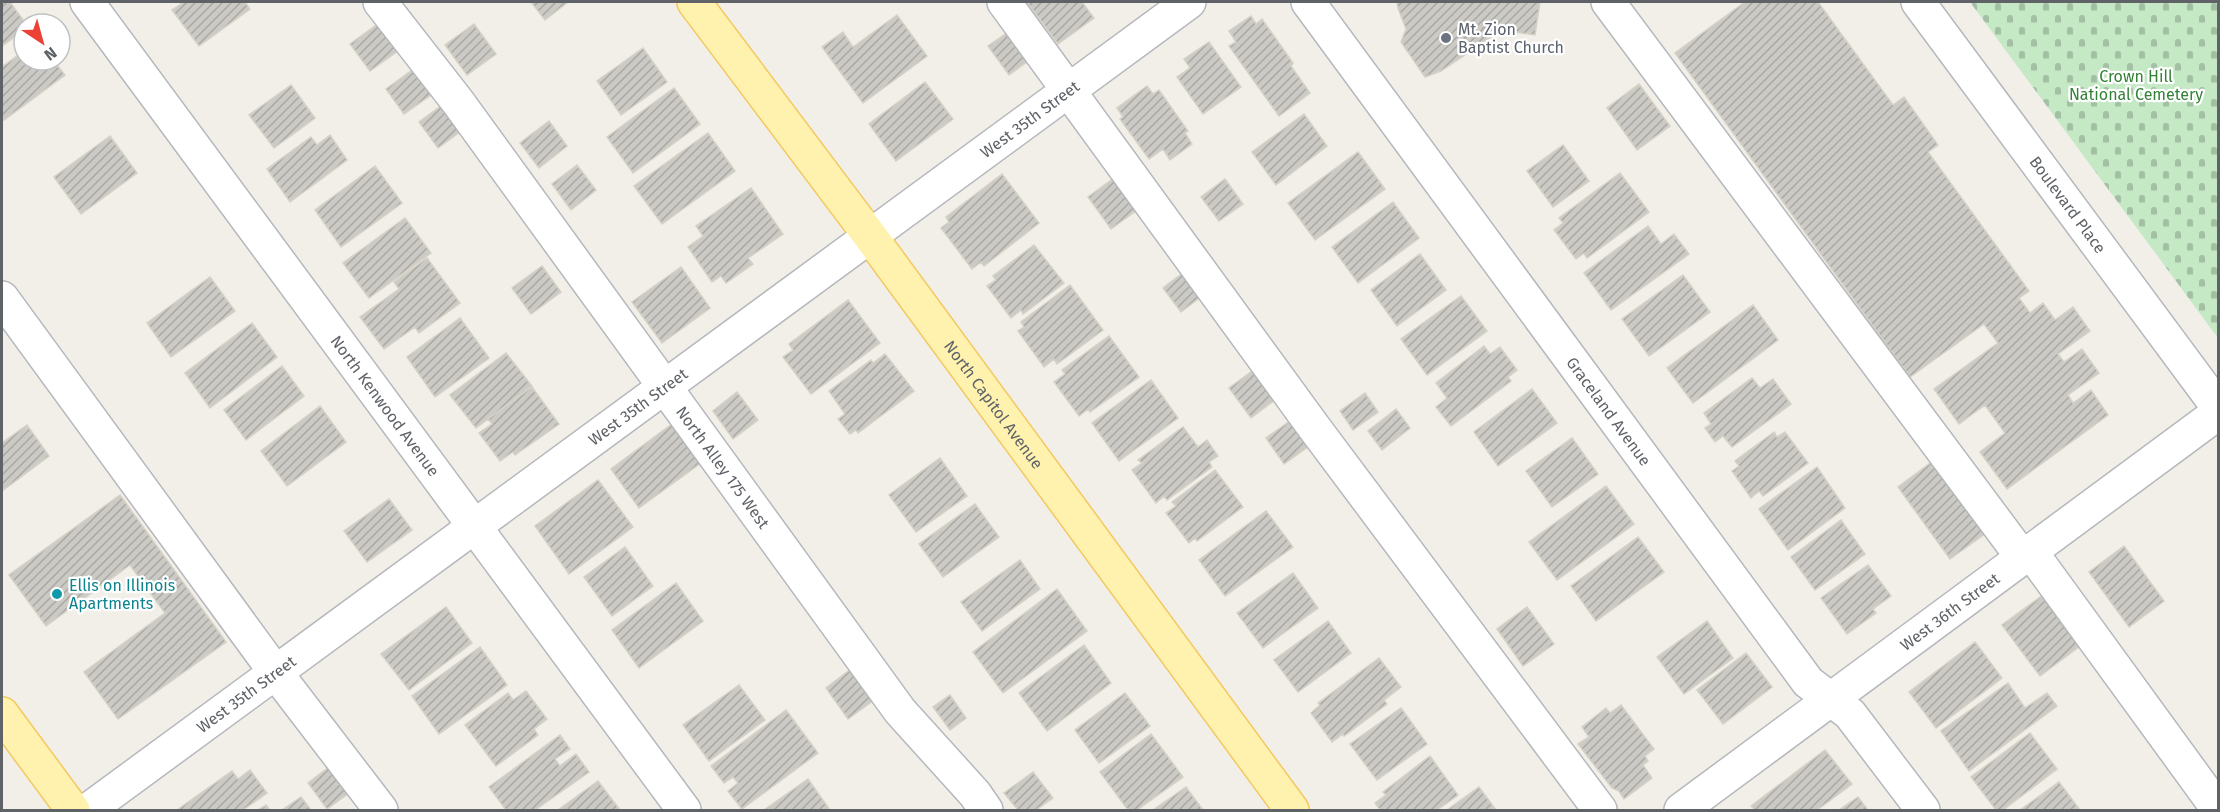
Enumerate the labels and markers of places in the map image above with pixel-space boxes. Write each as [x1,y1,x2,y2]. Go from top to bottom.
place label: Mt. Zion Baptist Church [1458,20,1564,57]
marker: Mt. Zion Baptist Church [1439,31,1453,45]
place label: Ellis on Illinois Apartments [69,576,175,613]
marker: Ellis on Illinois Apartments [50,587,64,601]

